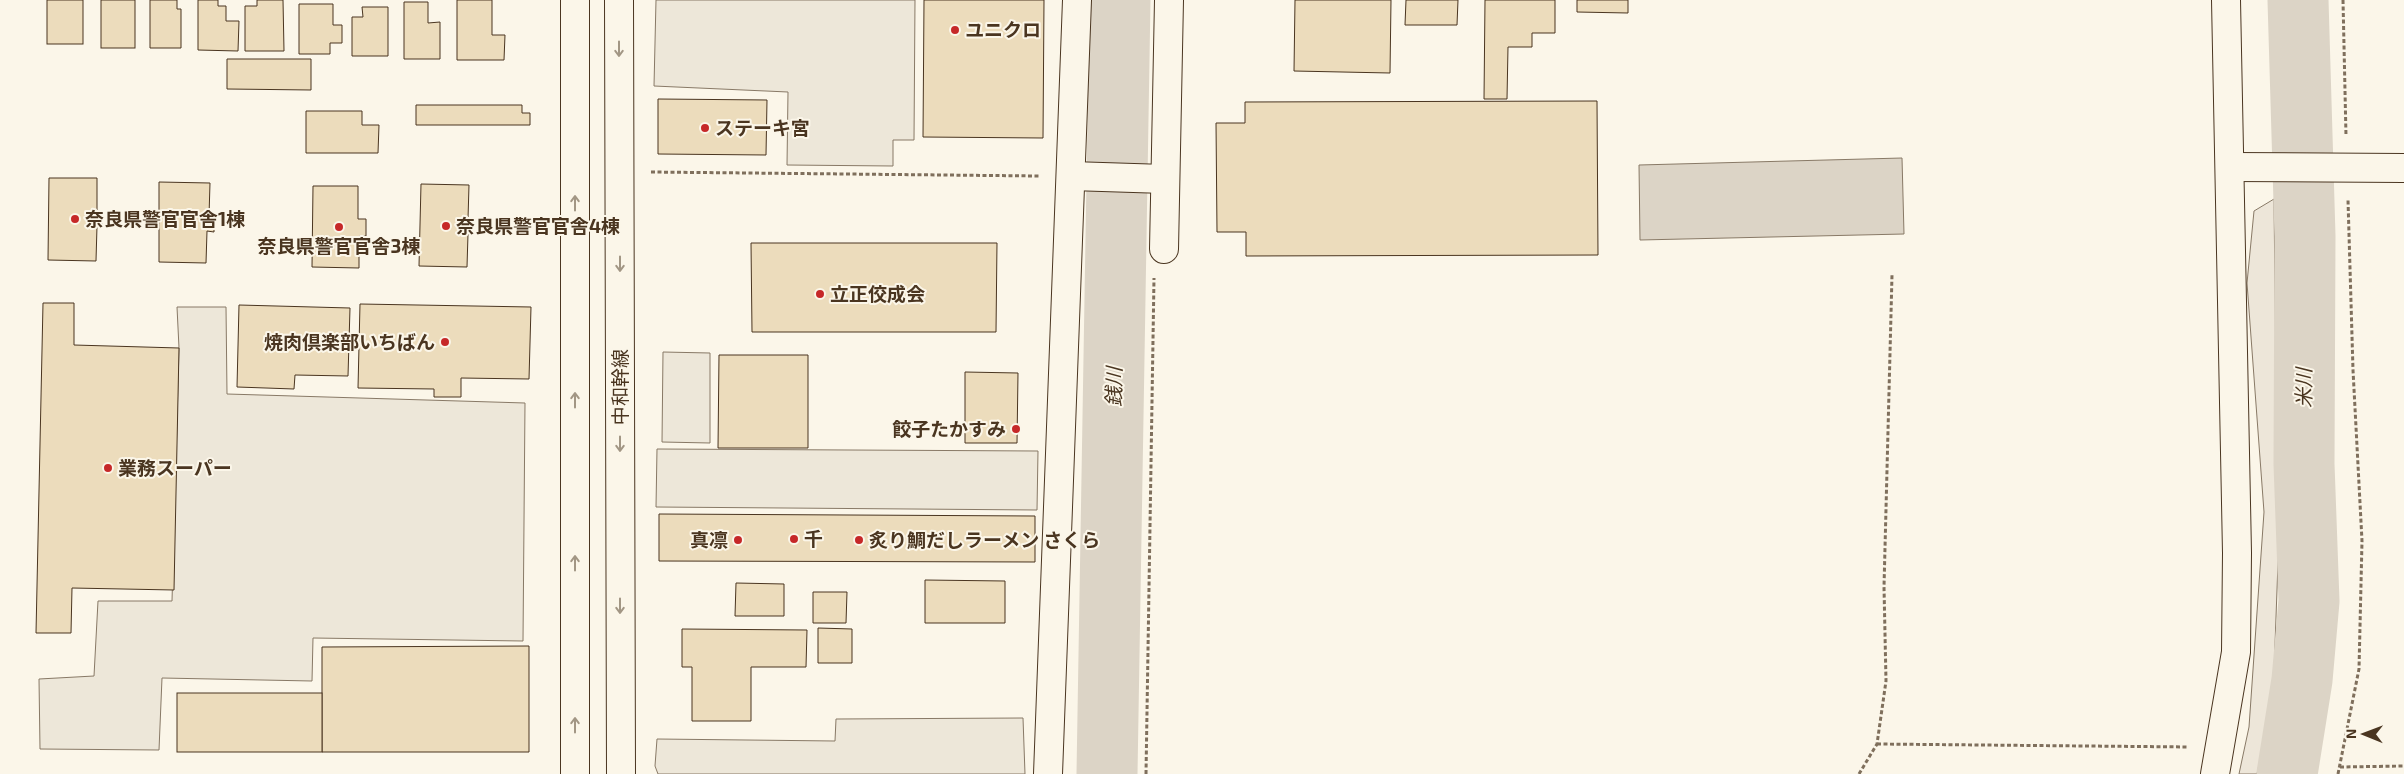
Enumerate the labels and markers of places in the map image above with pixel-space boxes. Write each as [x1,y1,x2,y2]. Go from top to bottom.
place label: ユニクロ [965,18,1041,41]
marker: ユニクロ [949,24,961,36]
place label: ステーキ宮 [715,116,810,139]
marker: ステーキ宮 [699,122,711,134]
place label: 奈良県警官官舎1棟 [85,207,245,230]
marker: 奈良県警官官舎1棟 [69,213,81,225]
place label: 奈良県警官官舎4棟 [456,214,620,237]
marker: 奈良県警官官舎4棟 [440,220,452,232]
marker: 奈良県警官官舎3棟 [333,221,345,233]
place label: 奈良県警官官舎3棟 [258,234,420,257]
place label: 立正佼成会 [830,282,925,305]
marker: 立正佼成会 [814,288,826,300]
place label: 焼肉倶楽部いちばん [264,330,435,353]
marker: 焼肉倶楽部いちばん [439,336,451,348]
place label: 餃子たかすみ [892,417,1006,440]
marker: 餃子たかすみ [1010,423,1022,435]
place label: 業務スーパー [118,456,232,479]
marker: 業務スーパー [102,462,114,474]
place label: 千 [804,527,823,550]
place label: 真凛 [690,528,728,551]
place label: 炙り鯛だしラーメン さくら [869,528,1100,551]
marker: 千 [788,533,800,545]
marker: 真凛 [732,534,744,546]
marker: 炙り鯛だしラーメン さくら [853,534,865,546]

